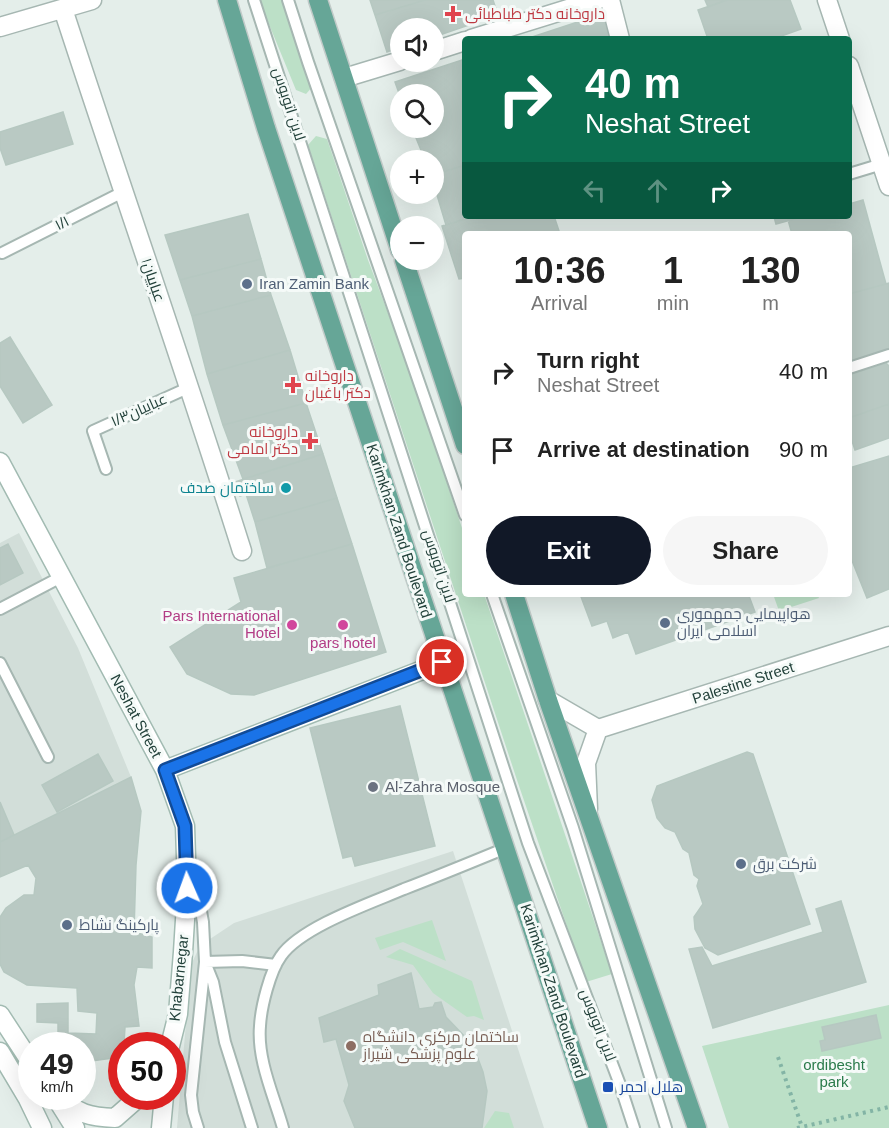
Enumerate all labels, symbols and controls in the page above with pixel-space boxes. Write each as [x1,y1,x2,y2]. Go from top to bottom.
place label: داروخانه دکتر طباطبائی [465,5,605,24]
marker: داروخانه دکتر طباطبائی [446,7,460,21]
map controls [390,18,444,270]
button: sound [390,18,444,72]
icon: right [486,60,564,138]
text: 40 m [585,60,681,107]
street label: لاین اتوبوس [268,65,309,143]
button: search [390,84,444,138]
text: Neshat Street [585,109,750,139]
button: + [390,150,444,204]
icon: left [578,174,611,207]
icon: ahead [641,174,674,207]
icon: right [704,174,737,207]
street label: ۱/۱ [52,212,72,233]
button: − [390,216,444,270]
text: 10:36 [513,250,605,291]
text: 1 [663,250,683,291]
text: 130 [740,250,801,291]
street label: عباییان۱ [136,256,169,305]
place label: Iran Zamin Bank [259,275,370,292]
marker: Iran Zamin Bank [240,277,254,291]
text: Arrival [531,292,588,314]
text: min [657,292,689,314]
text: m [762,292,779,314]
text: Turn right [537,348,639,373]
icon: right [486,356,519,389]
text: 40 m [779,359,828,384]
place label: داروخانه دکتر باغبان [305,367,371,403]
text: Neshat Street [537,374,659,396]
marker: داروخانه دکتر باغبان [286,378,300,392]
street label: عباییان۱/۳ [108,390,170,431]
place label: داروخانه دکتر امامی [227,423,298,459]
marker: داروخانه دکتر امامی [303,434,317,448]
icon: arrive [486,434,519,467]
text: Arrive at destination [537,437,750,462]
text: 90 m [779,437,828,462]
street label: Karimkhan Zand Boulevard [363,442,436,620]
place label: ساختمان صدف [180,479,274,498]
marker: ساختمان صدف [279,481,293,495]
button: Exit [486,516,651,585]
button: Share [663,516,828,585]
street label: لاین اتوبوس [418,527,459,605]
place label: هواپیمایی جمهموری اسلامی ایران [677,605,811,641]
place label: Pars International Hotel [162,607,280,641]
marker: هواپیمایی جمهموری اسلامی ایران [658,616,672,630]
marker: Pars International Hotel [285,618,299,632]
marker: pars hotel [336,618,350,632]
place label: pars hotel [310,634,376,651]
pin [416,636,467,687]
icon: arrive [425,645,458,678]
street label: Palestine Street [690,658,797,707]
street label: Neshat Street [107,671,166,761]
place label: Al-Zahra Mosque [385,778,500,795]
marker: Al-Zahra Mosque [366,780,380,794]
place label: شرکت برق [753,855,817,874]
position arrow [155,856,219,920]
marker: شرکت برق [734,857,748,871]
street label: Karimkhan Zand Boulevard [517,902,590,1080]
place label: پارکینگ نشاط [79,916,159,935]
marker: پارکینگ نشاط [60,918,74,932]
street label: Khabarnegar [166,934,191,1022]
street label: لاین اتوبوس [575,986,620,1064]
place label: ساختمان مرکزی دانشگاه علوم پزشکی شیراز [362,1028,519,1064]
speed limit sign: 50 [108,1032,186,1110]
marker: ساختمان مرکزی دانشگاه علوم پزشکی شیراز [344,1039,358,1053]
text: 49 [40,1047,74,1080]
park label: ordibesht park [803,1056,866,1090]
text: km/h [41,1078,73,1095]
place label: هلال احمر [619,1078,683,1096]
marker: هلال احمر [601,1080,615,1094]

